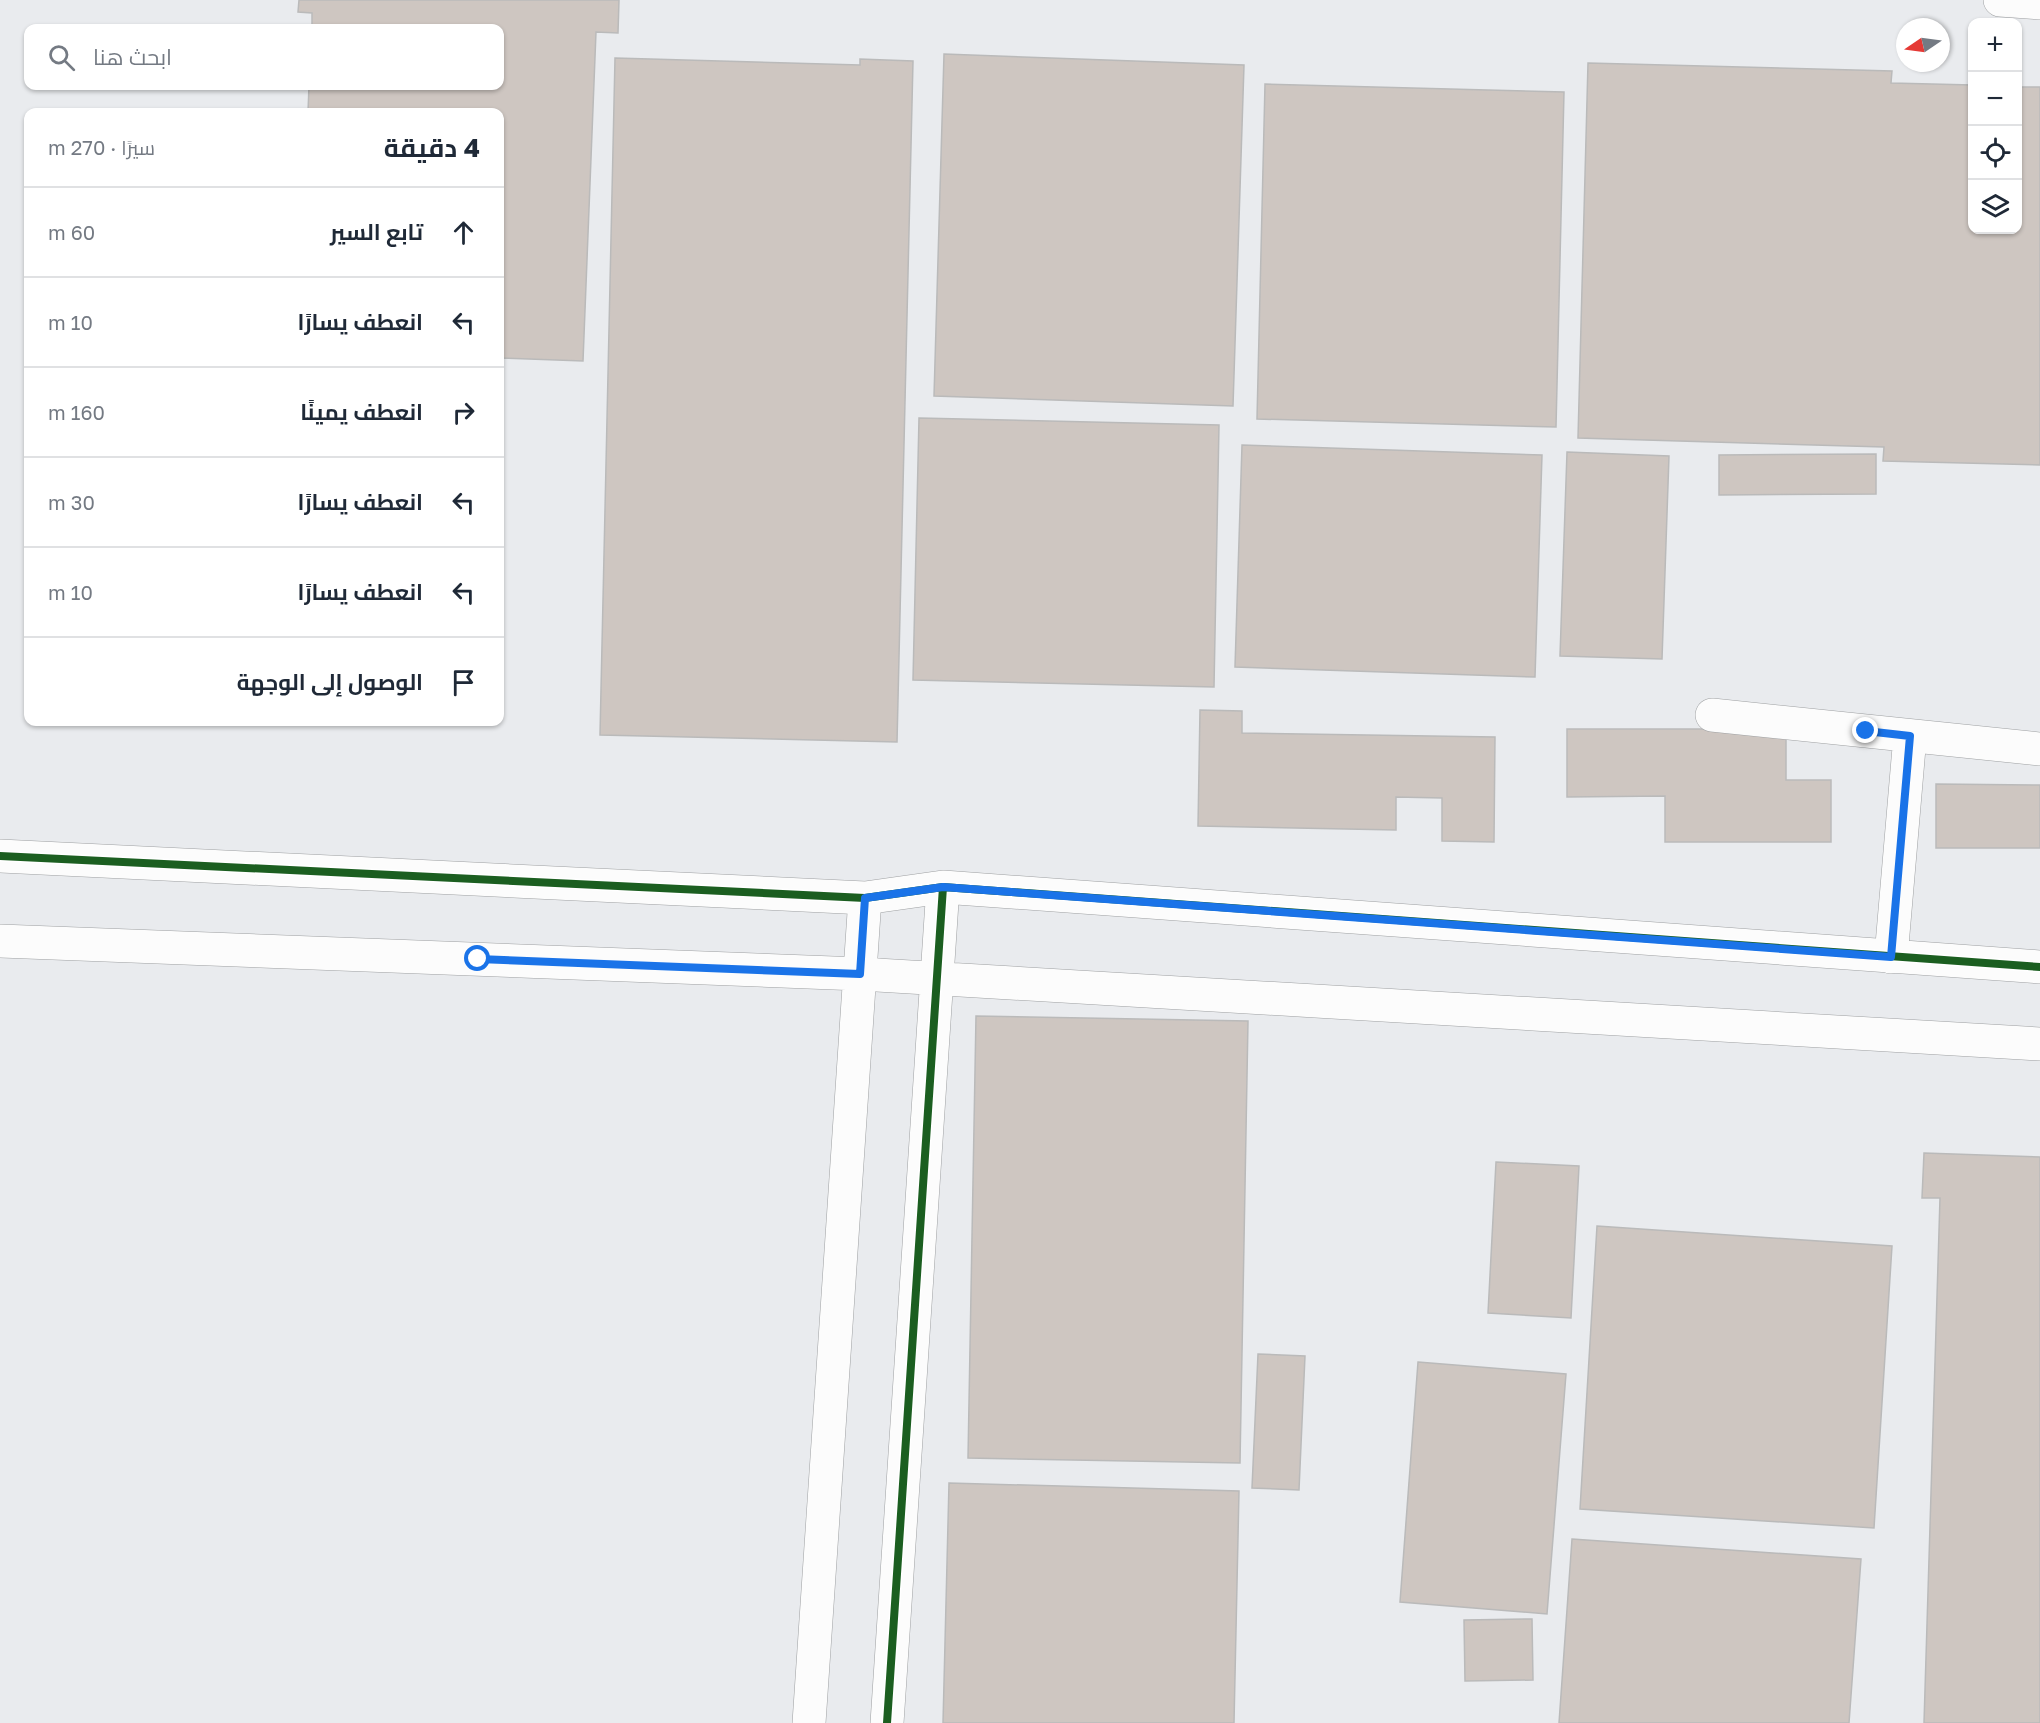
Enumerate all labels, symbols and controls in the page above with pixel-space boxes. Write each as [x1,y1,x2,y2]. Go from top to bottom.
north arrow [1896,18,1950,72]
map controls [1968,18,2022,234]
button: + [1968,18,2022,72]
search box [24,24,504,90]
icon: search [45,41,78,74]
text: ابحث هنا [93,43,172,70]
button: − [1968,72,2022,126]
button: locate [1968,126,2022,180]
text: 4 دقيقة [384,132,480,163]
text: سيرًا · 270 m [48,135,155,159]
button: layers [1968,180,2022,234]
icon: ahead [447,216,480,249]
text: تابع السير [330,218,423,245]
text: 60 m [48,220,95,244]
icon: left [447,306,480,339]
text: انعطف يسارًا [298,308,423,335]
text: 10 m [48,310,93,334]
icon: right [447,396,480,429]
text: انعطف يمينًا [300,398,423,425]
text: 160 m [48,400,105,424]
icon: left [447,486,480,519]
text: انعطف يسارًا [298,488,423,515]
text: 30 m [48,490,95,514]
icon: left [447,576,480,609]
text: انعطف يسارًا [298,578,423,605]
text: 10 m [48,580,93,604]
icon: arrive [447,666,480,699]
text: الوصول إلى الوجهة [237,668,423,695]
route end [1852,717,1878,743]
route start [464,945,490,971]

